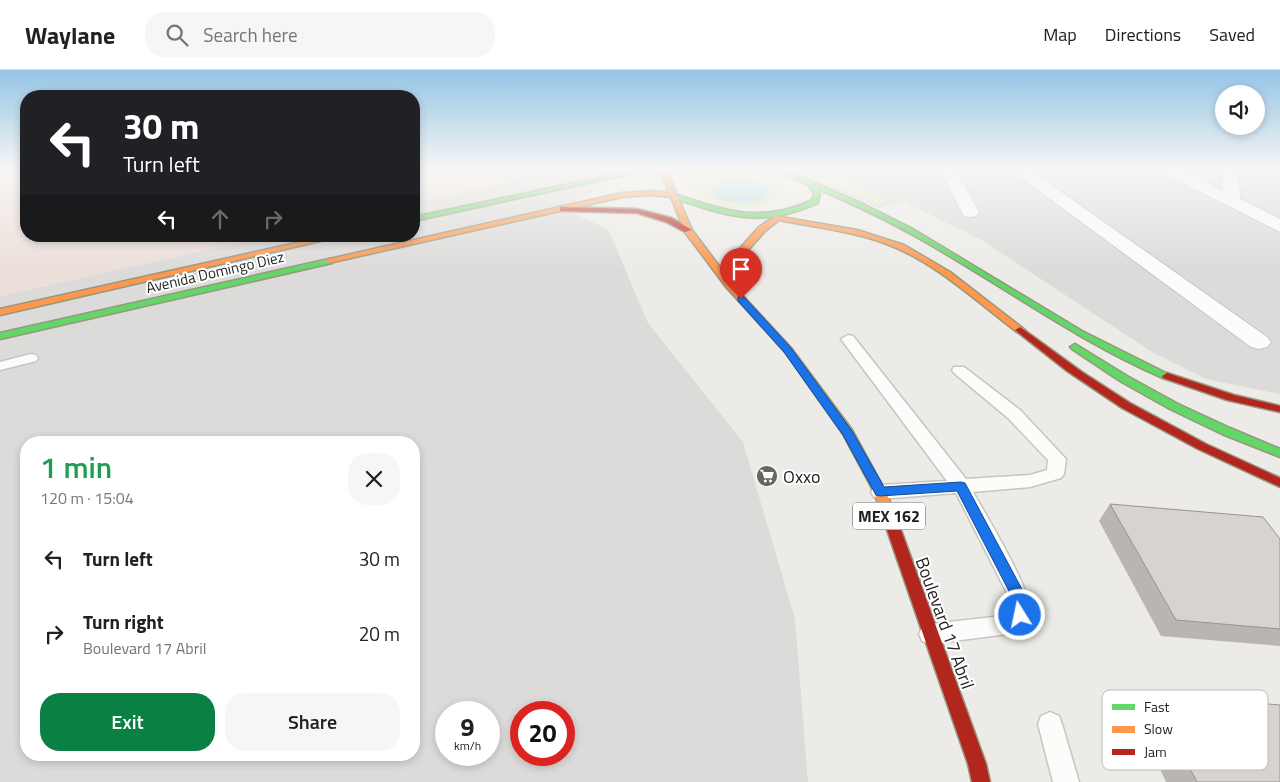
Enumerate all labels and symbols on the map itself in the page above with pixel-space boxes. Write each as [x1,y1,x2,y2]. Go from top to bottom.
street label: Avenida Domingo Diez [144,245,287,299]
pin [720,248,762,299]
place label: Oxxo [783,463,820,490]
supermarket icon: Oxxo [755,464,779,488]
road number: MEX 162 [853,502,925,530]
street label: Boulevard 17 Abril [909,553,981,693]
position arrow [993,588,1045,640]
legend [1102,690,1268,770]
text: Fast [1144,696,1169,717]
speed limit sign: 20 [510,701,575,766]
text: Slow [1144,718,1173,739]
text: Jam [1144,741,1167,762]

